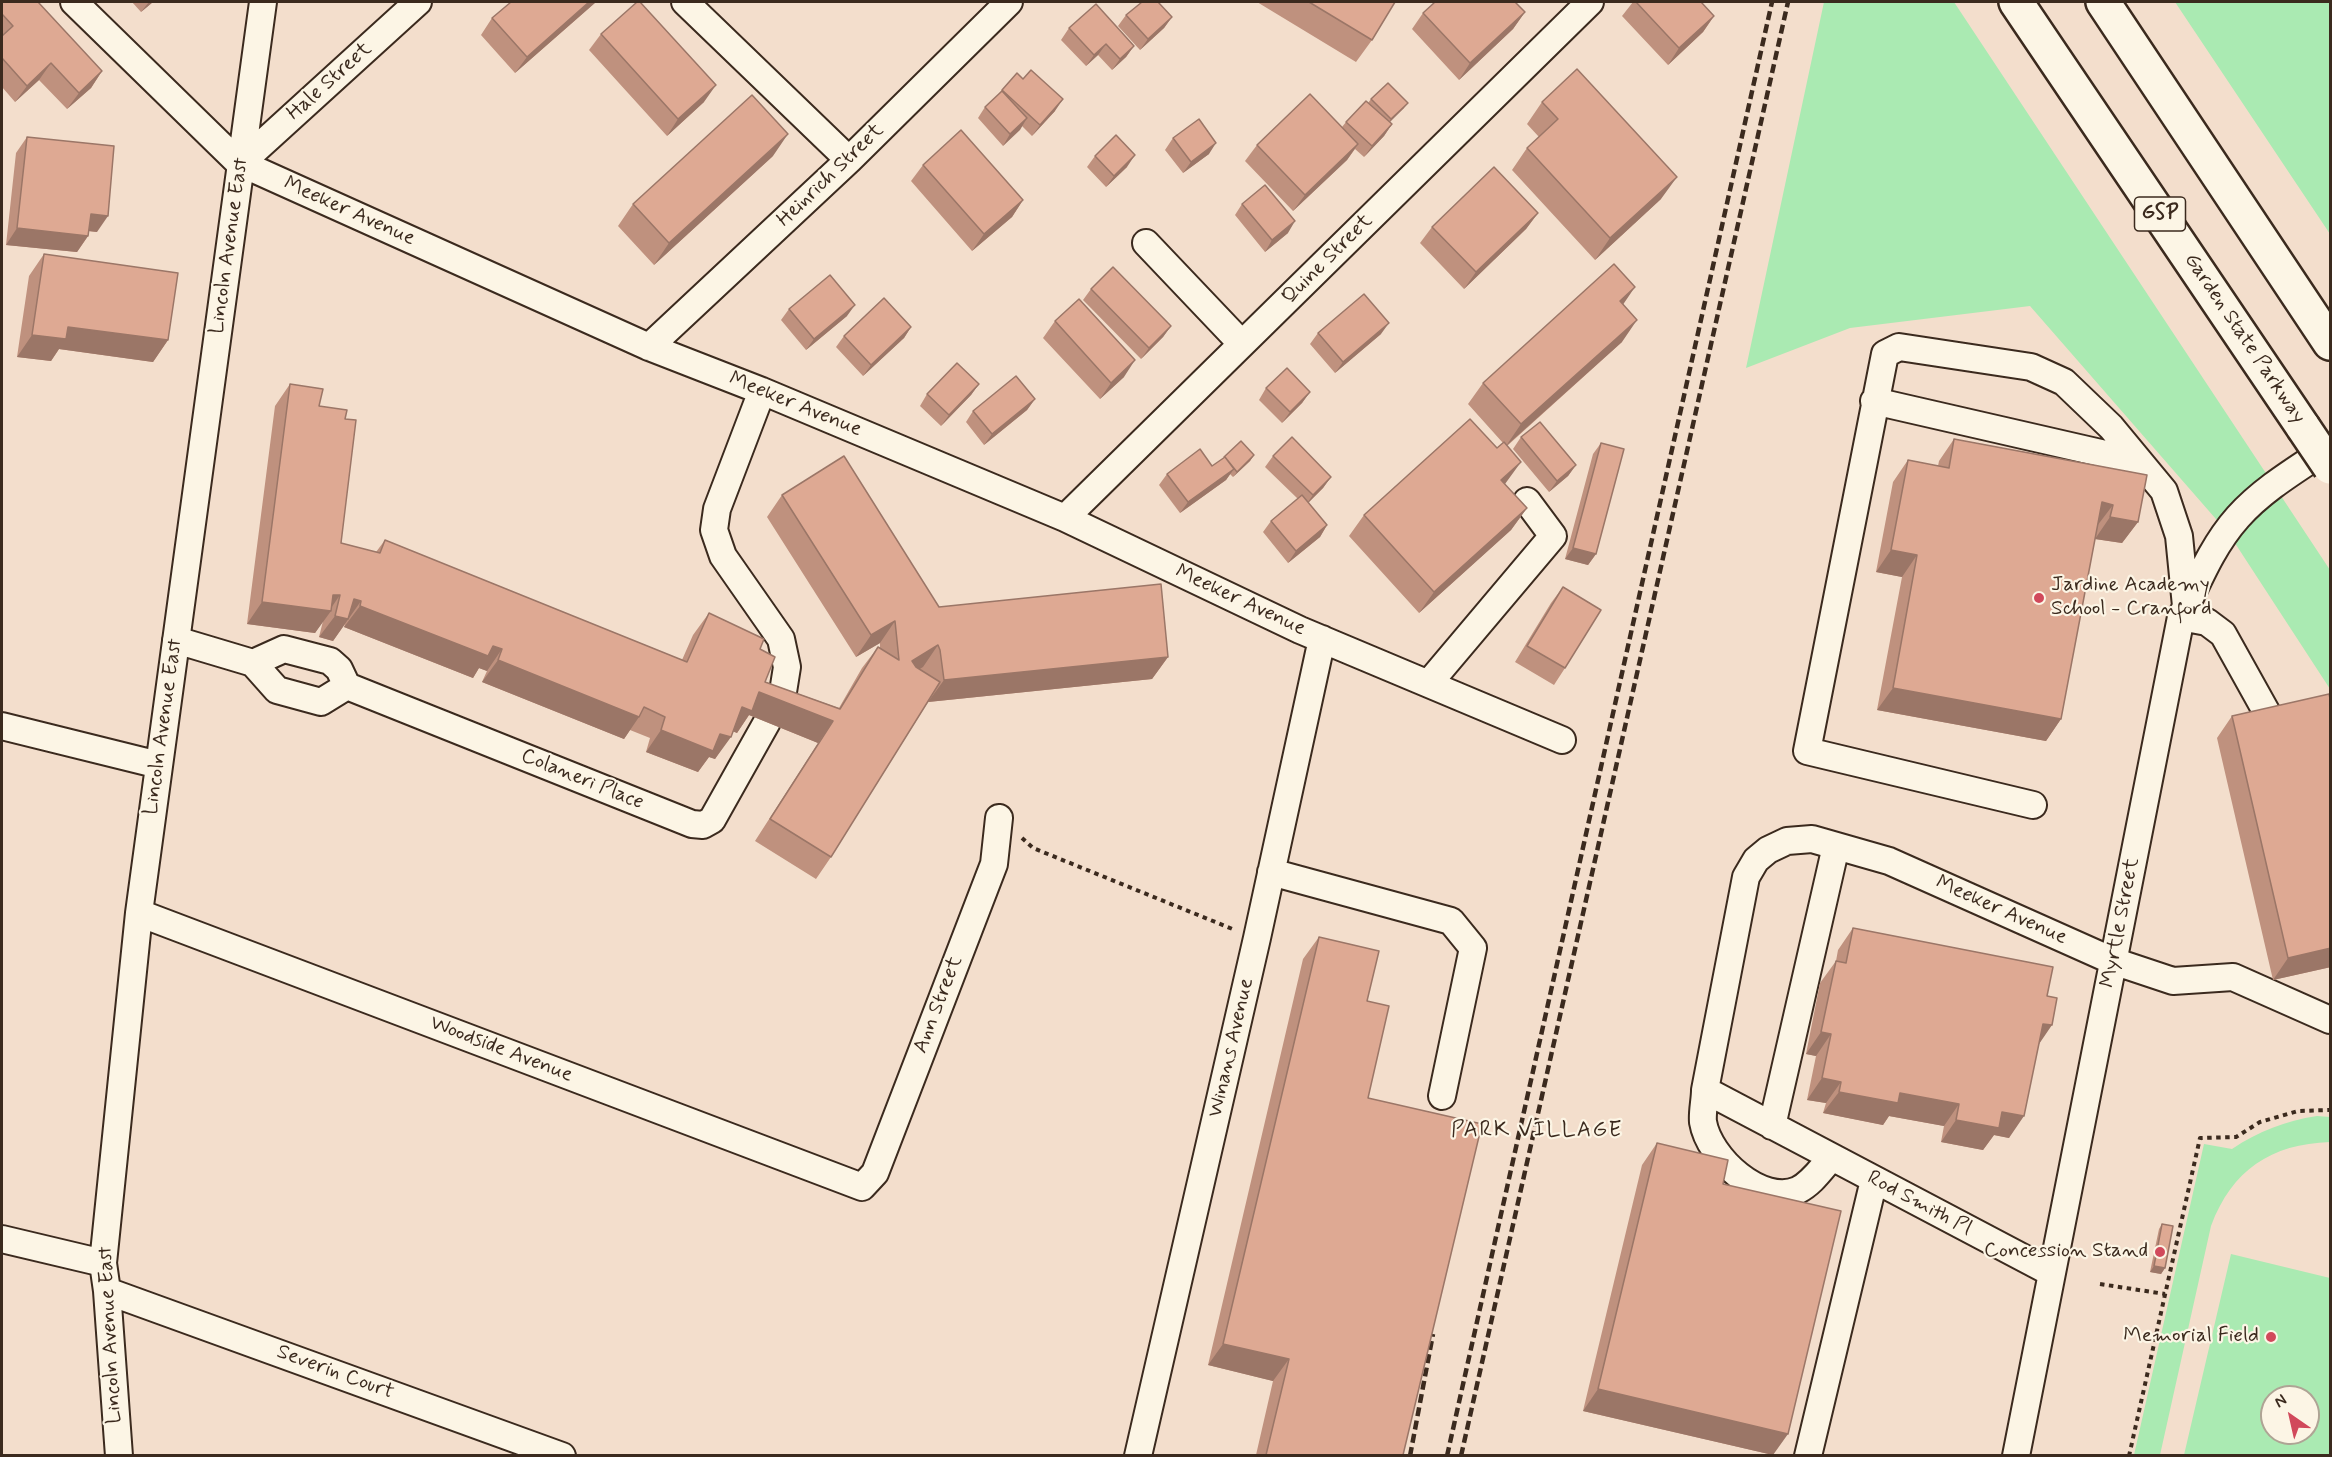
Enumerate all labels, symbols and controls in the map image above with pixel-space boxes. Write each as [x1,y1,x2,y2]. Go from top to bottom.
street label: Hale Street [282,37,378,127]
street label: Heinrich Street [772,119,890,233]
street label: Lincoln Avenue East [205,156,255,336]
street label: Meeker Avenue [279,172,419,252]
road number: GSP [2134,197,2186,231]
street label: Quine Street [1277,209,1379,311]
street label: Garden State Parkway [2178,249,2310,429]
street label: Meeker Avenue [725,367,865,443]
street label: Meeker Avenue [1171,560,1309,642]
place label: Jardine Academy School - Cranford [2051,573,2212,623]
marker: Jardine Academy School - Cranford [2032,591,2046,605]
street label: Lincoln Avenue East [139,637,189,817]
street label: Colaneri Place [517,744,647,816]
street label: Myrtle Street [2096,856,2146,990]
street label: Meeker Avenue [1931,871,2071,951]
street label: Ann Street [909,953,969,1057]
street label: Winans Avenue [1204,976,1260,1120]
street label: Woodside Avenue [426,1011,576,1089]
district label: PARK VILLAGE [1454,1118,1620,1144]
street label: Rod Smith Pl [1862,1166,1976,1242]
place label: Concession Stand [1984,1239,2148,1265]
marker: Concession Stand [2153,1245,2167,1259]
street label: Lincoln Avenue East [94,1246,128,1424]
place label: Memorial Field [2123,1324,2259,1350]
marker: Memorial Field [2264,1330,2278,1344]
street label: Severin Court [273,1340,397,1406]
north arrow [2260,1385,2320,1445]
text: N [2270,1390,2291,1413]

